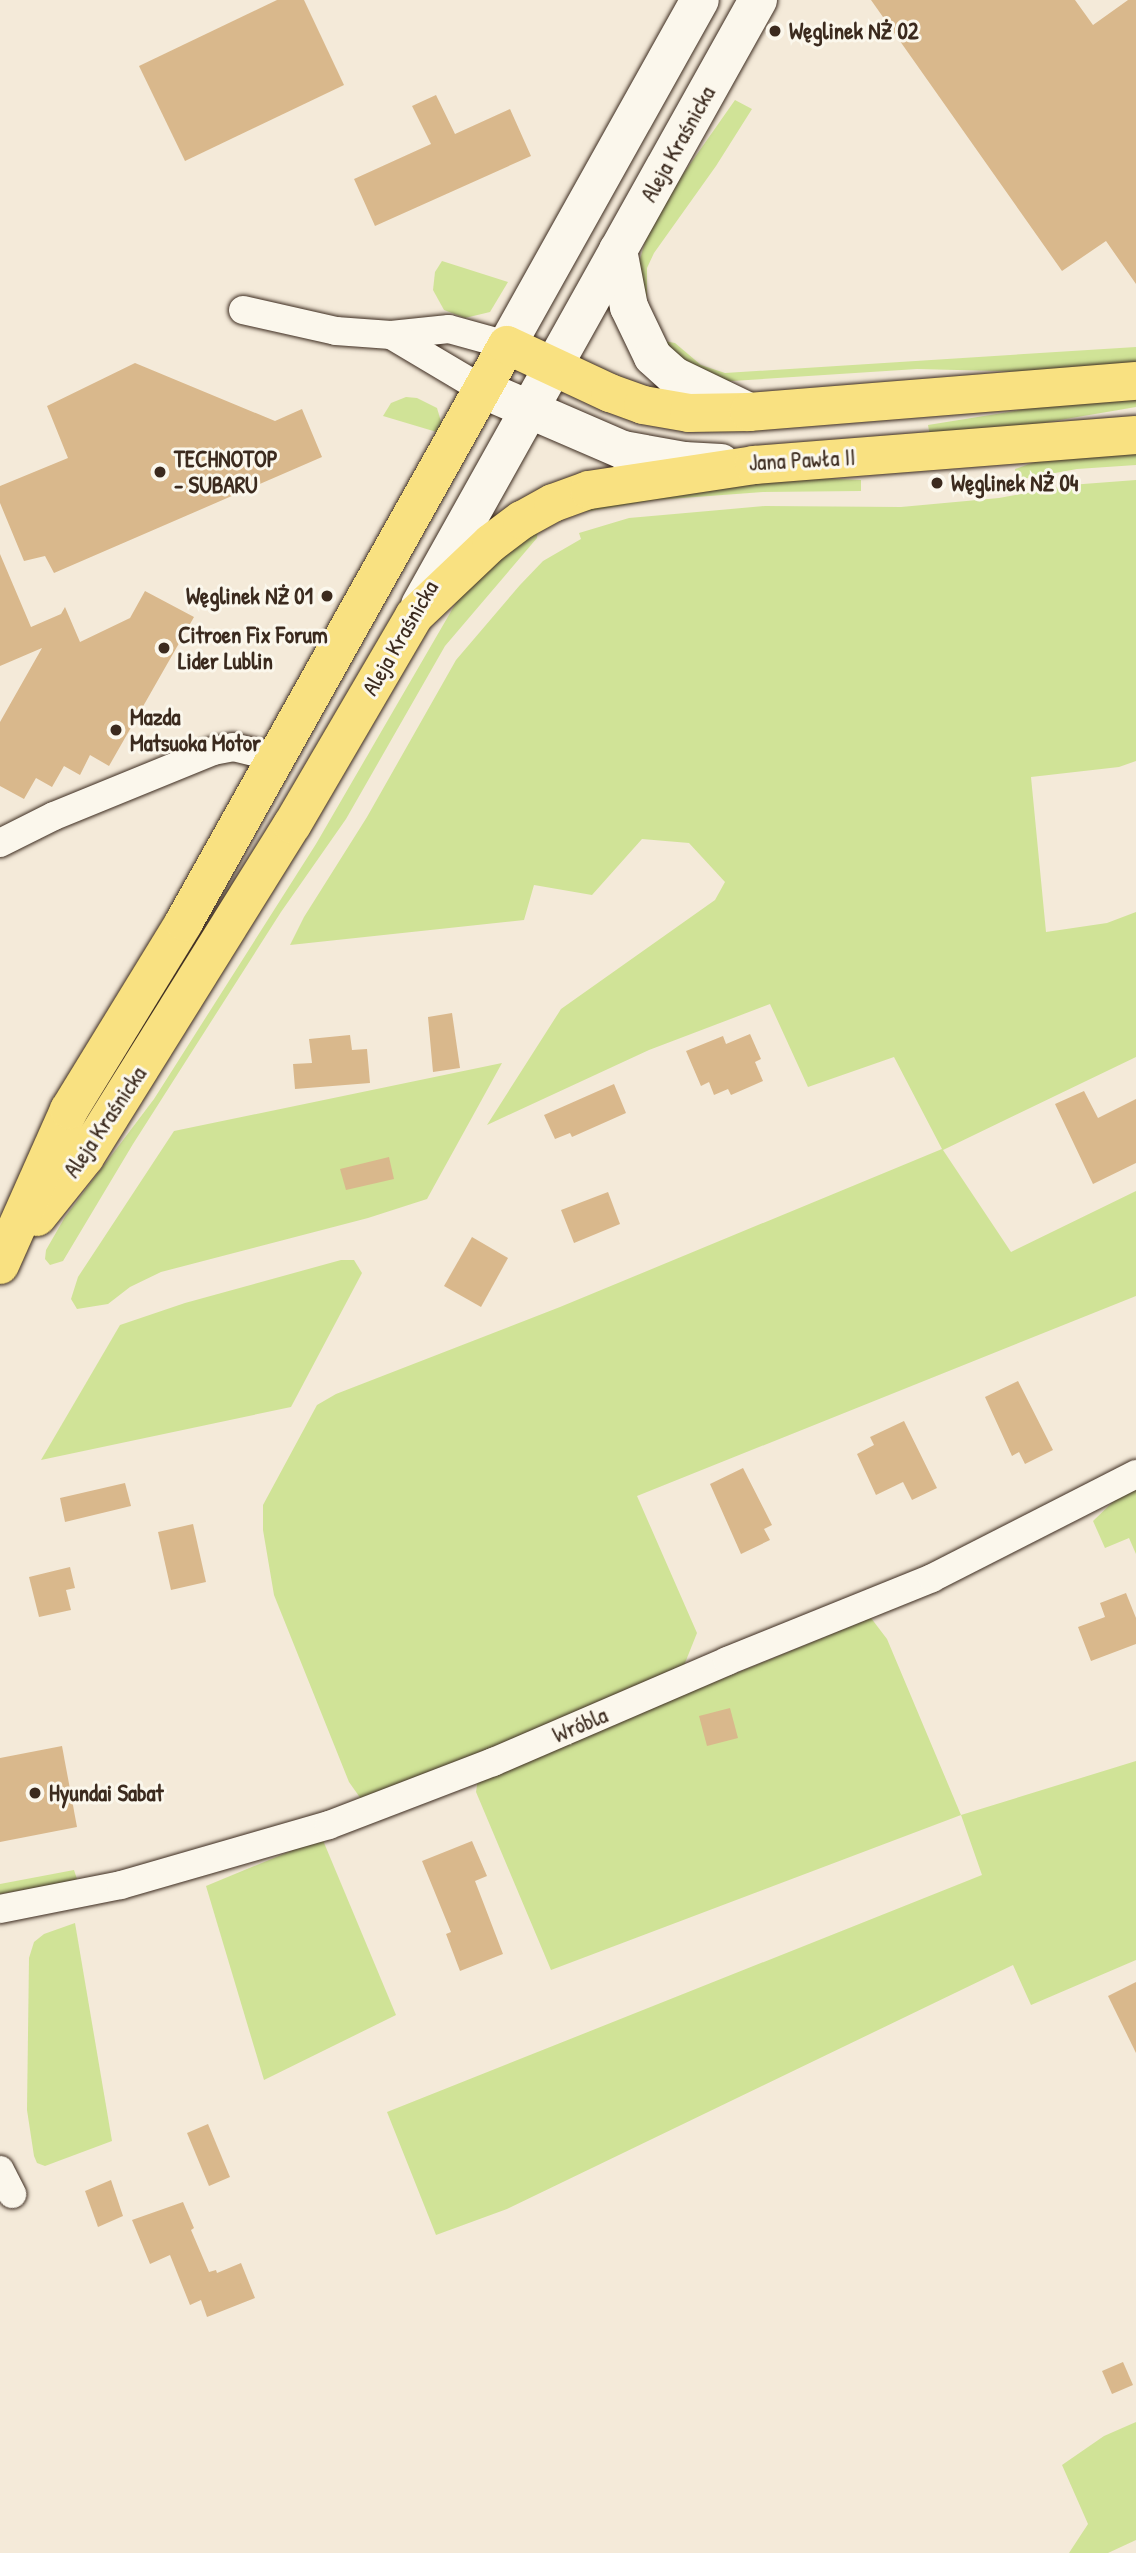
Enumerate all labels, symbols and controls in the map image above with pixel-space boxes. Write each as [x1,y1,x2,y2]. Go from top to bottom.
place label: Węglinek NŻ 02 [789,17,918,45]
marker: Węglinek NŻ 02 [767,23,783,39]
street label: Aleja Kraśnicka [635,81,721,207]
street label: Jana Pawła II [748,443,856,477]
place label: TECHNOTOP - SUBARU [174,445,278,499]
marker: TECHNOTOP - SUBARU [152,464,168,480]
place label: Węglinek NŻ 04 [951,469,1078,497]
marker: Węglinek NŻ 04 [929,475,945,491]
street label: Aleja Kraśnicka [356,576,444,700]
place label: Węglinek NŻ 01 [186,582,313,610]
marker: Węglinek NŻ 01 [319,588,335,604]
place label: Citroen Fix Forum Lider Lublin [178,621,328,675]
marker: Citroen Fix Forum Lider Lublin [156,640,172,656]
place label: Mazda Matsuoka Motor [130,703,261,757]
marker: Mazda Matsuoka Motor [108,722,124,738]
street label: Aleja Kraśnicka [58,1061,152,1183]
street label: Wróbla [548,1701,612,1749]
place label: Hyundai Sabat [49,1779,163,1807]
marker: Hyundai Sabat [27,1785,43,1801]

